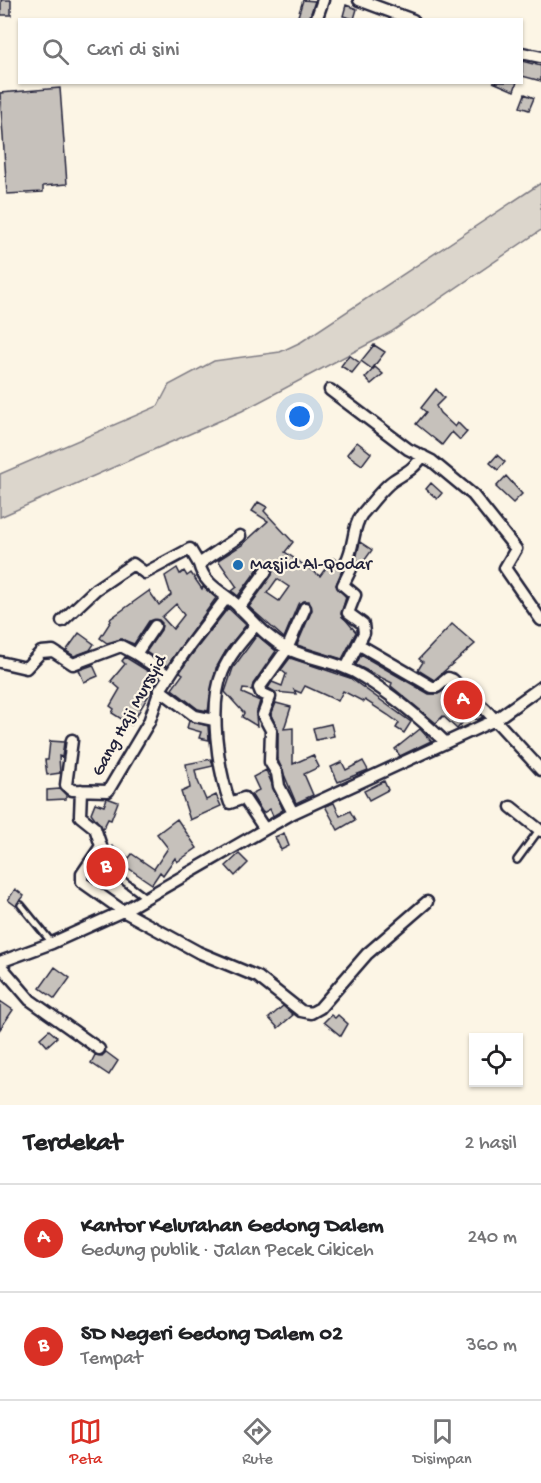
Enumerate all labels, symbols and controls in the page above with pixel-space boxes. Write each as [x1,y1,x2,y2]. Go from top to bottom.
search box [18,18,523,84]
icon: search [39,35,72,68]
text: Cari di sini [87,38,180,64]
your location [285,402,314,431]
place label: Masjid Al-Qodar [250,555,373,576]
marker: Masjid Al-Qodar [231,558,245,572]
street label: Gang Haji Mursyid [88,650,173,780]
pin: A [444,678,482,722]
pin: B [86,844,126,890]
map controls [469,1033,523,1087]
button: locate [469,1033,523,1087]
text: Terdekat [24,1129,122,1160]
text: 2 hasil [465,1133,517,1156]
text: Kantor Kelurahan Gedong Dalem [81,1214,384,1240]
text: A [38,1227,49,1250]
text: 240 m [467,1227,517,1250]
text: Gedung publik · Jalan Pecek Cikiceh [81,1240,374,1263]
text: SD Negeri Gedong Dalem 02 [81,1322,343,1348]
text: B [38,1335,49,1358]
text: 360 m [466,1335,517,1358]
text: Tempat [81,1348,142,1371]
tab: Peta [69,1415,102,1470]
tab: Rute [241,1415,274,1470]
tab: Disimpan [413,1415,472,1470]

